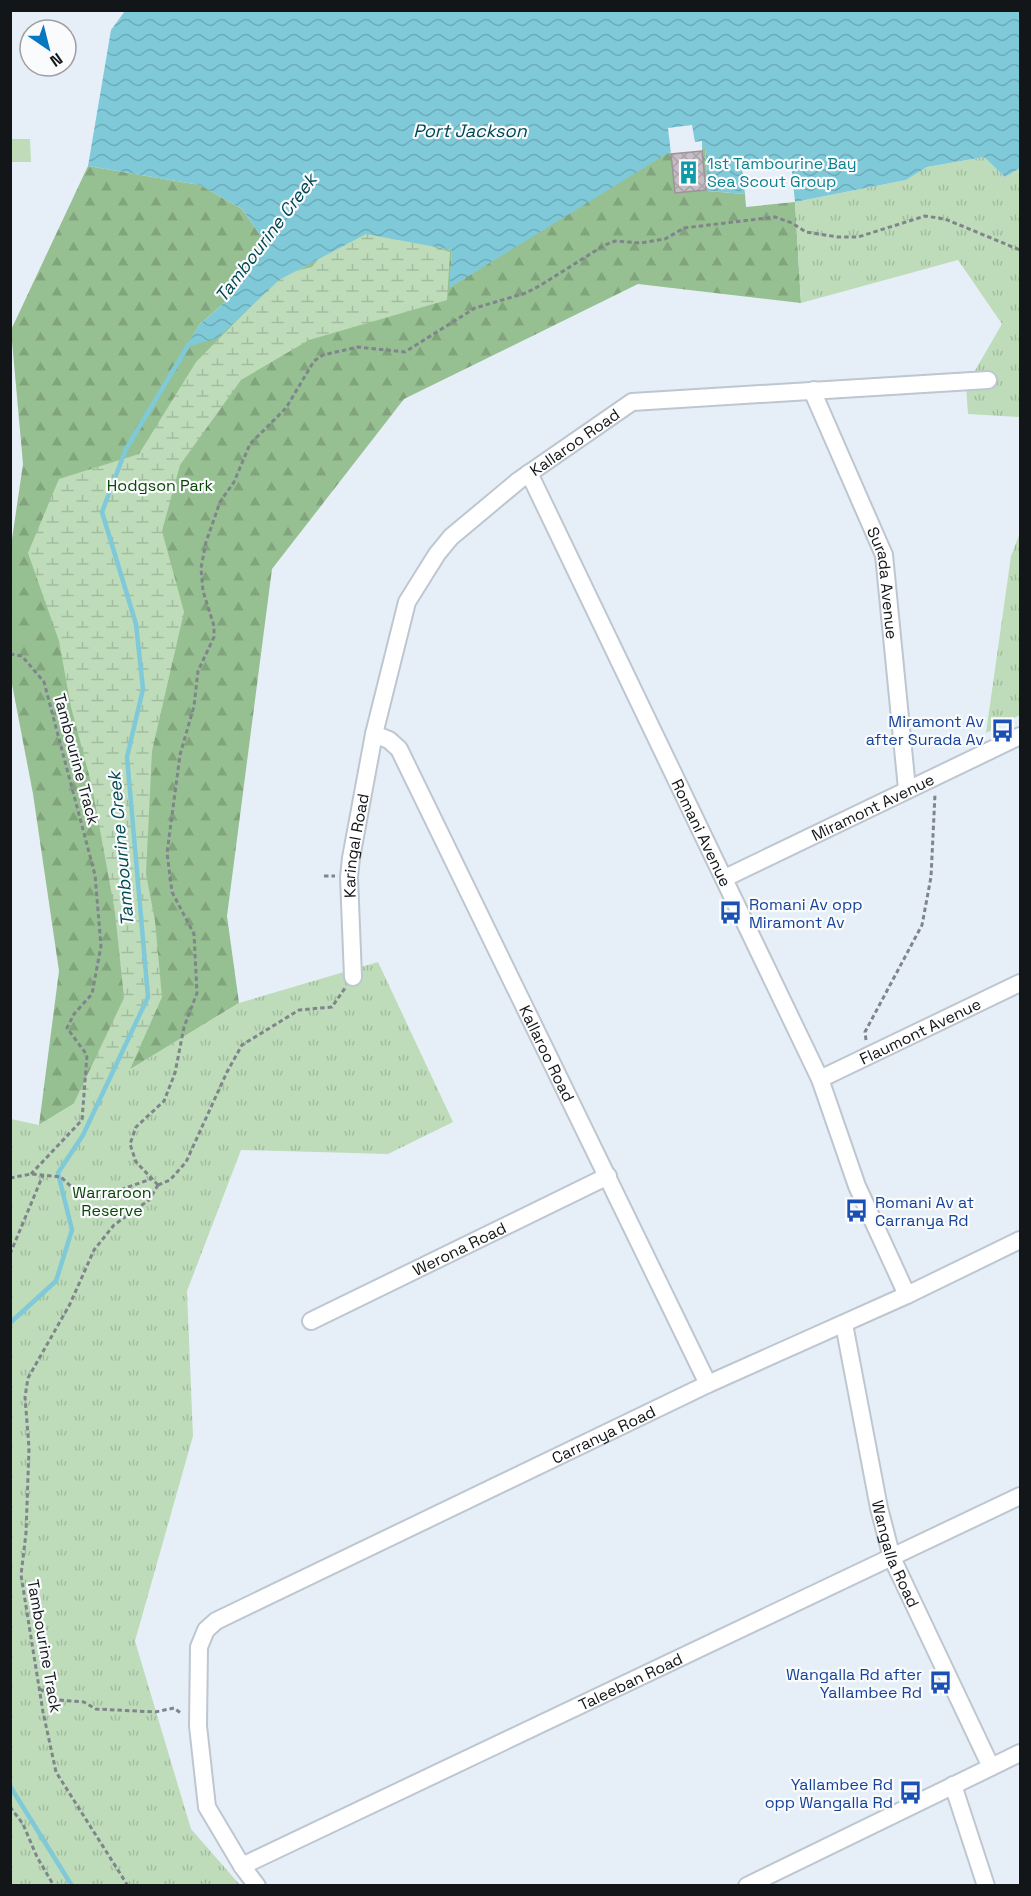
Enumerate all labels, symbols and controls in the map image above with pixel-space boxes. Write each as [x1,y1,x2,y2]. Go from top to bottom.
north arrow [18,18,78,78]
text: N [46,48,67,72]
water label: Port Jackson [413,119,528,142]
place label: 1st Tambourine Bay Sea Scout Group [707,153,857,192]
building icon: 1st Tambourine Bay Sea Scout Group [676,159,702,185]
water label: Tambourine Creek [210,167,323,307]
street label: Kallaroo Road [526,404,624,481]
park label: Hodgson Park [107,475,214,496]
street label: Surada Avenue [862,524,902,640]
street label: Tambourine Track [49,691,104,827]
place label: Miramont Av after Surada Av [866,711,984,750]
bus stop icon: Miramont Av after Surada Av [989,717,1015,743]
water label: Tambourine Creek [102,768,139,927]
street label: Miramont Avenue [808,769,938,846]
street label: Romani Avenue [666,776,736,890]
street label: Karingal Road [339,792,374,898]
place label: Romani Av opp Miramont Av [749,894,863,933]
bus stop icon: Romani Av opp Miramont Av [718,900,744,926]
street label: Flaumont Avenue [856,993,985,1070]
street label: Kallaroo Road [514,1002,579,1105]
park label: Warraroon Reserve [72,1182,152,1221]
place label: Romani Av at Carranya Rd [875,1192,974,1231]
bus stop icon: Romani Av at Carranya Rd [844,1198,870,1224]
street label: Werona Road [409,1217,510,1281]
street label: Carranya Road [548,1401,659,1469]
street label: Wangalla Road [867,1499,924,1611]
street label: Tambourine Track [22,1578,67,1715]
street label: Taleeban Road [575,1648,686,1715]
place label: Wangalla Rd after Yallambee Rd [786,1664,922,1703]
bus stop icon: Wangalla Rd after Yallambee Rd [927,1670,953,1696]
place label: Yallambee Rd opp Wangalla Rd [765,1774,893,1813]
bus stop icon: Yallambee Rd opp Wangalla Rd [898,1780,924,1806]

